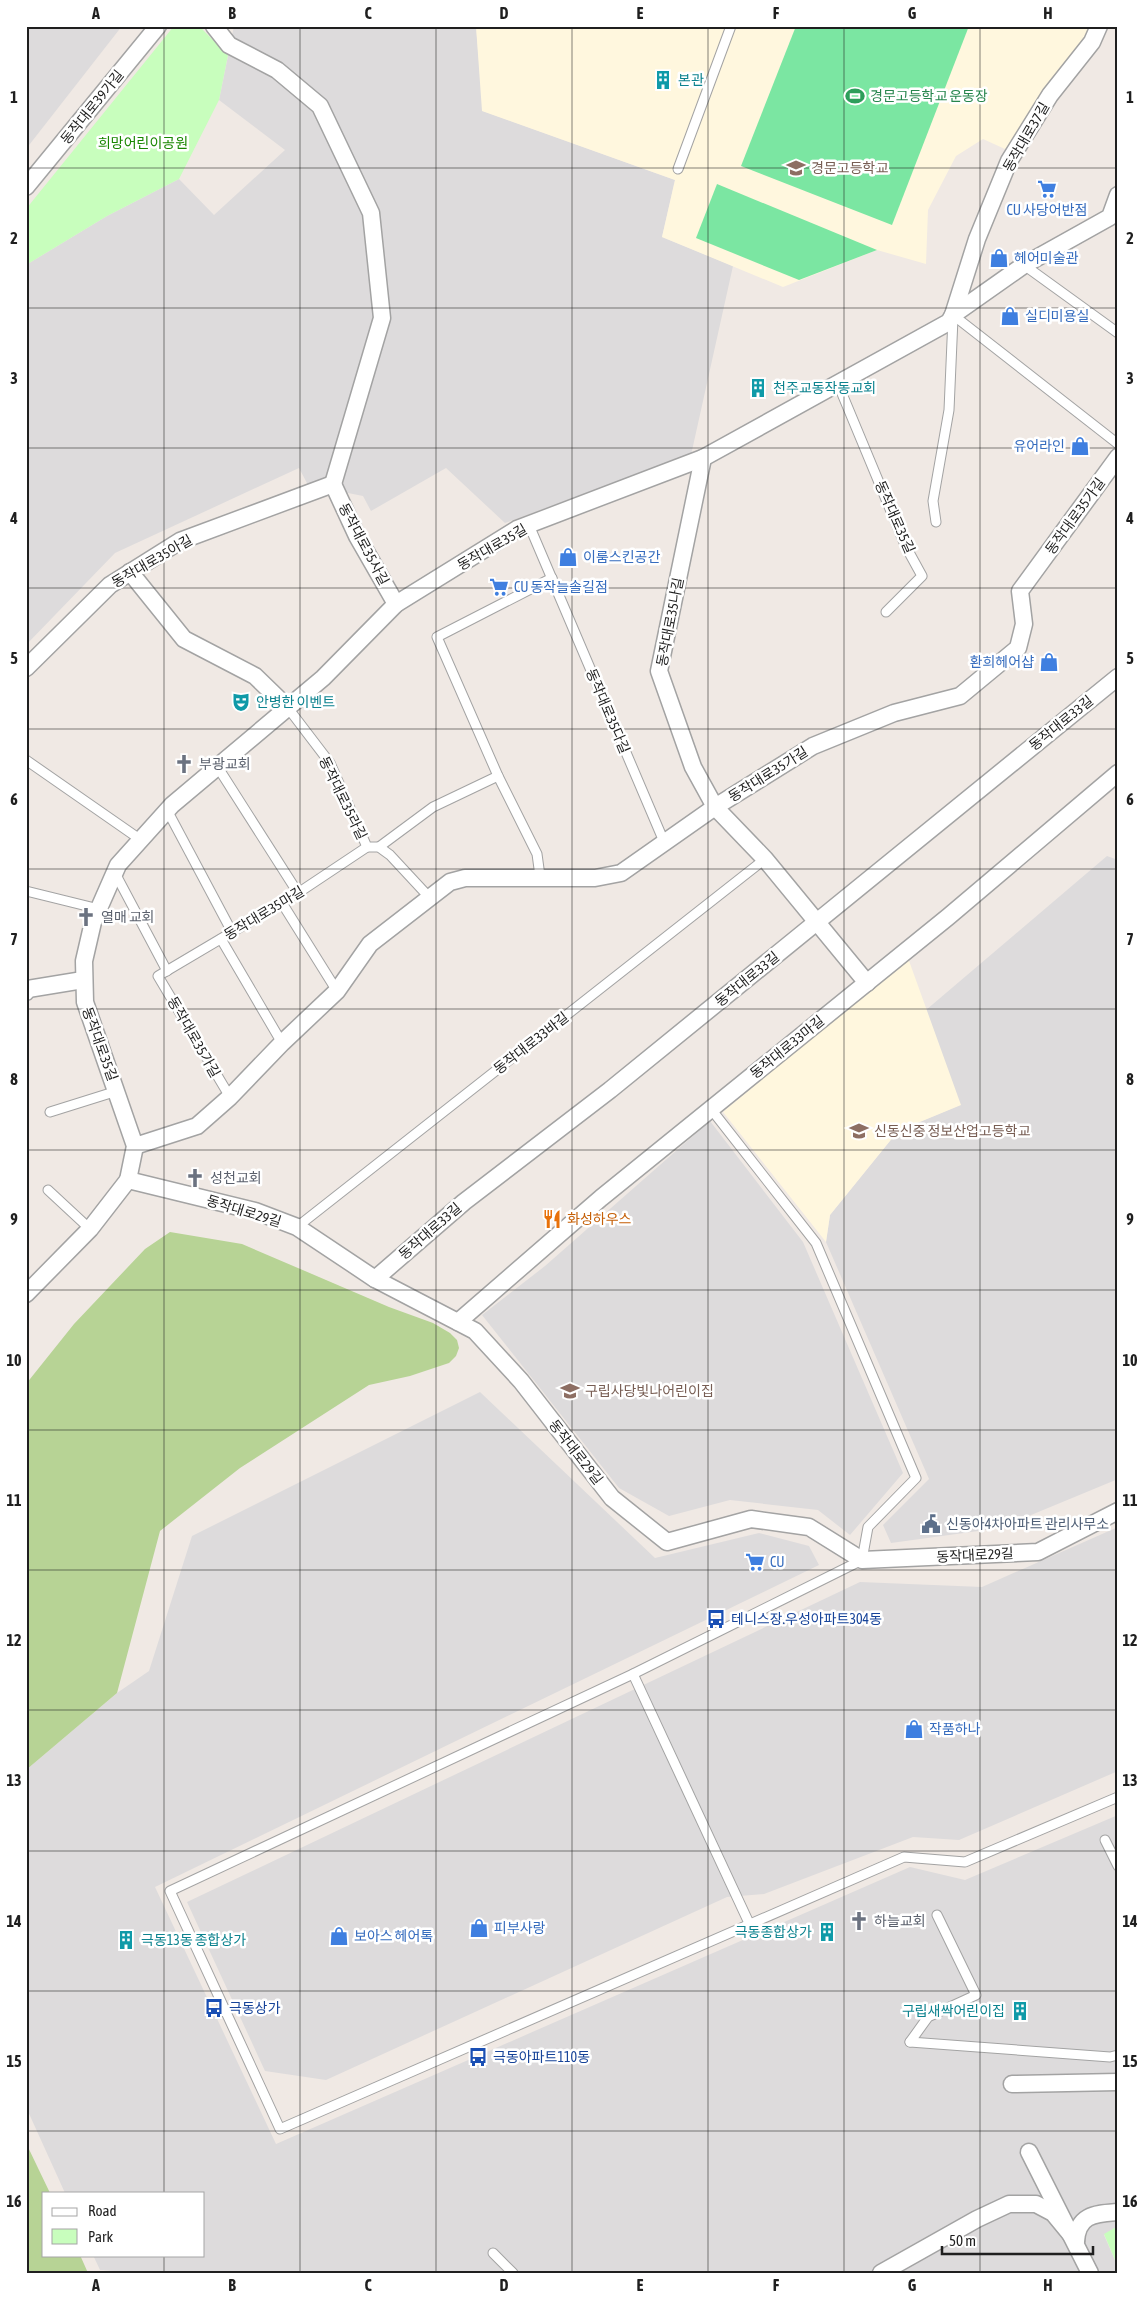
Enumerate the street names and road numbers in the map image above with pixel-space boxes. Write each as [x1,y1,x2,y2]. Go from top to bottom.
street label: 동작대로39가길 [57,67,127,147]
street label: 동작대로37길 [1000,99,1052,175]
street label: 동작대로35가길 [1042,475,1108,557]
street label: 동작대로35길 [872,478,918,556]
street label: 동작대로35사길 [336,500,392,588]
street label: 동작대로35길 [454,521,530,573]
street label: 동작대로35아길 [109,531,195,591]
street label: 동작대로35나길 [654,576,686,668]
street label: 동작대로35다길 [583,666,633,756]
street label: 동작대로33길 [1026,692,1096,754]
street label: 동작대로35가길 [725,743,811,805]
street label: 동작대로35라길 [316,754,370,842]
street label: 동작대로35마길 [221,883,307,943]
street label: 동작대로33길 [712,948,782,1010]
street label: 동작대로35가길 [164,994,224,1080]
street label: 동작대로35길 [79,1005,121,1083]
street label: 동작대로33바길 [490,1009,572,1077]
street label: 동작대로33마길 [747,1012,827,1082]
street label: 동작대로29길 [205,1192,283,1230]
street label: 동작대로33길 [395,1200,465,1262]
street label: 동작대로29길 [546,1417,606,1487]
street label: 동작대로29길 [936,1545,1014,1565]

